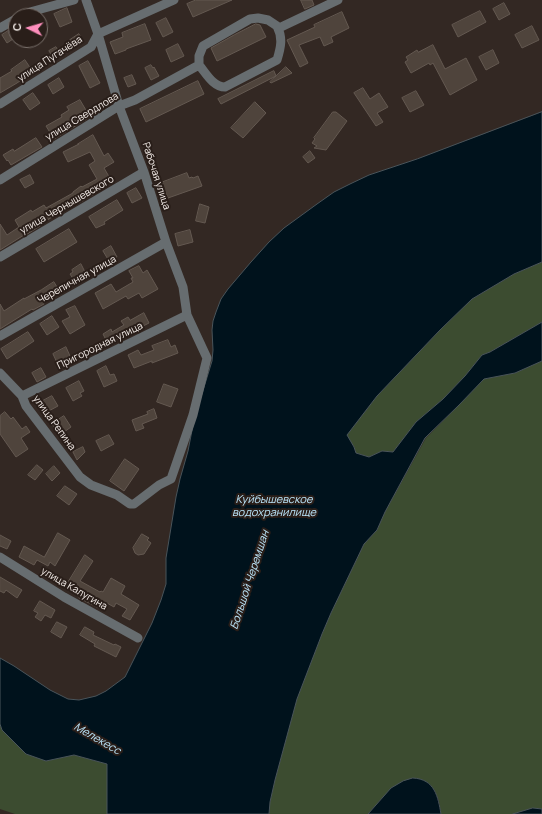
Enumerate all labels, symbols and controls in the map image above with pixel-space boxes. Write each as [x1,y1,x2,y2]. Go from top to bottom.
north arrow [8,8,48,48]
text: С [9,22,24,32]
street label: улица Пугачёва [15,34,85,84]
street label: улица Свердлова [43,90,121,144]
street label: Рабочая улица [139,141,173,211]
street label: улица Чернышевского [18,173,116,237]
street label: Черепичная улица [36,253,118,307]
street label: Пригородная улица [55,320,145,372]
street label: улица Репина [30,393,78,453]
water label: Куйбышевское водохранилище [232,493,316,519]
water label: Большой Черемшан [228,529,272,631]
street label: улица Калугина [39,565,109,613]
water label: Мелекесс [71,720,123,758]

